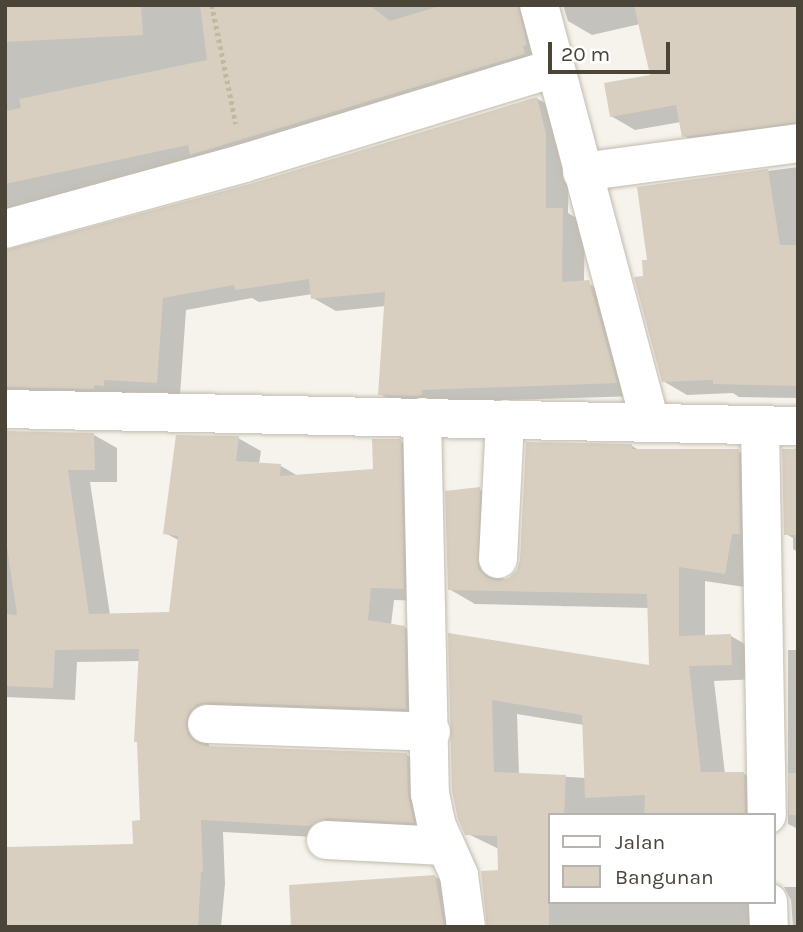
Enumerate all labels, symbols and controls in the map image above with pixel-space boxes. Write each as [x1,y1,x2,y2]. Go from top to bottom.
scale bar [551,28,674,72]
text: 20 m [561,42,610,66]
legend [548,813,775,904]
text: Jalan [615,830,665,854]
text: Bangunan [615,865,714,889]

